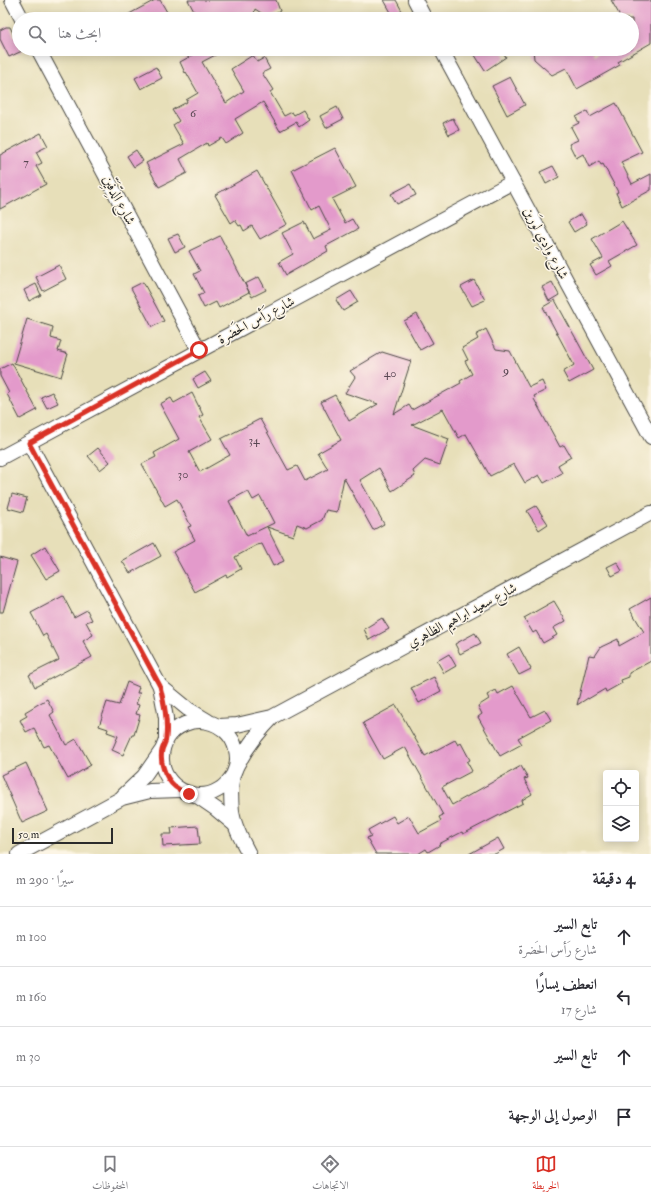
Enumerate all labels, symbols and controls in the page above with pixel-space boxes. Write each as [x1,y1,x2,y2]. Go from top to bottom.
search box [12,12,639,56]
icon: search [26,23,48,45]
text: ابحث هنا [58,24,101,43]
house number: 6 [190,106,197,121]
house number: 7 [23,155,29,170]
street label: شارع الدِّفَيِّن [96,171,141,229]
street label: شارع وادِي لورَين [517,203,574,284]
street label: شارع رَأس الحَضرة [214,291,299,350]
route start [190,341,208,359]
house number: 9 [502,363,509,378]
house number: 40 [384,366,396,381]
house number: 34 [248,433,260,448]
house number: 30 [178,467,188,482]
street label: شارع سعيد ابراهيم الظاهري [404,579,522,655]
map controls [603,770,639,842]
button: locate [603,770,639,806]
route end [180,785,198,803]
button: layers [603,806,639,842]
scale bar [12,826,113,845]
text: 50 m [18,828,39,841]
text: 4 دقيقة [593,868,635,889]
text: سيرًا · 290 m [16,872,74,888]
text: تابع السير [555,915,597,934]
icon: ahead [613,926,635,948]
text: 100 m [16,929,47,945]
text: شارع رَأس الحَضرة [518,942,597,958]
text: انعطف يسارًا [536,975,597,994]
icon: left [613,986,635,1008]
text: 160 m [16,989,47,1005]
text: شارع 17 [561,1002,597,1018]
text: تابع السير [555,1046,597,1065]
icon: ahead [613,1046,635,1068]
text: 30 m [16,1049,41,1065]
text: الوصول إلى الوجهة [509,1106,597,1125]
icon: arrive [613,1106,635,1128]
tab: المحفوظات [92,1153,128,1196]
tab: الاتجاهات [312,1153,349,1196]
tab: الخريطة [532,1153,559,1196]

